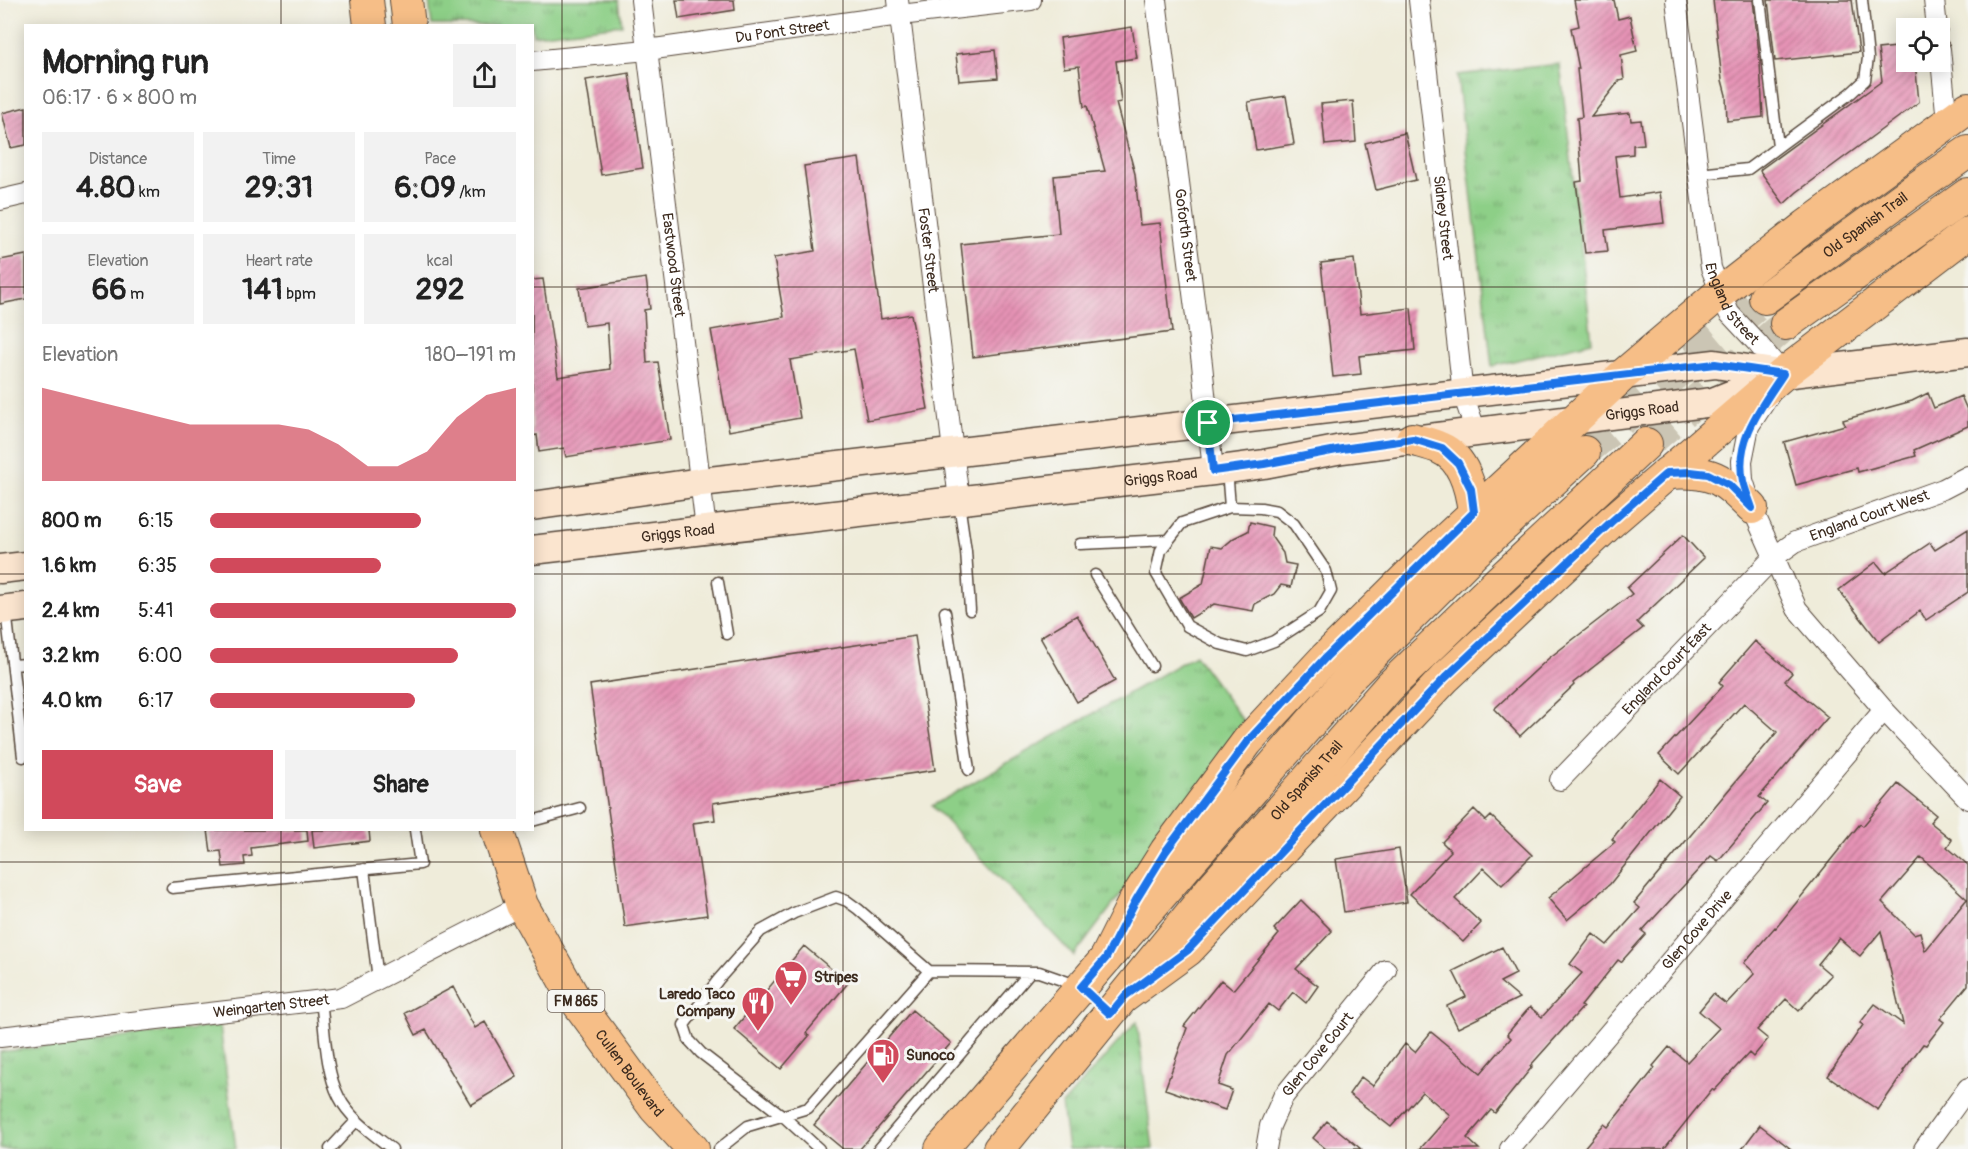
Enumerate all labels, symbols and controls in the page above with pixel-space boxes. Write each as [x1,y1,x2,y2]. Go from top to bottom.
street label: Du Pont Street [734,16,831,48]
map controls [1896,18,1950,72]
button: locate [1896,18,1950,72]
text: Morning run [42,42,209,83]
button: share [453,44,516,107]
text: 06:17 · 6 × 800 m [42,85,197,110]
text: Distance [89,149,147,169]
text: Time [262,149,296,169]
text: Pace [424,149,456,169]
text: 4.80 [76,169,136,206]
text: 29:31 [245,169,313,206]
text: 6:09 [394,169,456,206]
street label: Sidney Street [1429,174,1457,262]
text: km [136,182,160,202]
text: /km [456,182,486,202]
street label: Goforth Street [1170,188,1201,284]
street label: Old Spanish Trail [1819,188,1912,263]
street label: Foster Street [913,206,943,295]
street label: Eastwood Street [657,212,689,319]
text: Elevation [88,251,148,271]
text: Heart rate [245,251,313,271]
text: kcal [427,251,453,271]
street label: England Street [1700,262,1764,350]
text: 66 [92,271,127,308]
text: 141 [242,271,283,308]
text: 292 [416,271,465,308]
text: m [127,284,144,304]
text: bpm [283,284,316,304]
text: Elevation [42,342,118,367]
text: 180–191 m [425,342,516,367]
pin [1182,397,1233,448]
street label: Griggs Road [1604,397,1680,426]
icon: arrive [1191,406,1224,439]
street label: Griggs Road [1123,464,1199,491]
street label: England Court West [1807,485,1933,546]
text: 800 m [42,508,102,533]
text: 6:15 [138,508,174,533]
street label: Griggs Road [640,520,716,547]
text: 1.6 km [42,553,96,578]
text: 6:35 [138,553,177,578]
text: 2.4 km [42,598,100,623]
text: 5:41 [138,598,174,623]
street label: England Court East [1619,619,1716,719]
text: 3.2 km [42,643,99,668]
text: 6:00 [138,643,182,668]
text: 4.0 km [42,688,102,713]
text: 6:17 [138,688,173,713]
street label: Old Spanish Trail [1266,737,1347,825]
button: Save [42,750,273,819]
button: Share [285,750,516,819]
street label: Glen Cove Drive [1658,886,1737,974]
supermarket icon: Stripes [773,959,809,1006]
place label: Stripes [814,968,858,987]
place label: Laredo Taco Company [659,985,736,1021]
restaurant icon: Laredo Taco Company [740,985,776,1032]
street label: Weingarten Street [212,990,331,1023]
road number: FM 865 [548,990,604,1012]
street label: Glen Cove Court [1278,1008,1358,1101]
street label: Cullen Boulevard [590,1026,668,1121]
fuel station icon: Sunoco [865,1037,901,1084]
place label: Sunoco [906,1046,955,1065]

